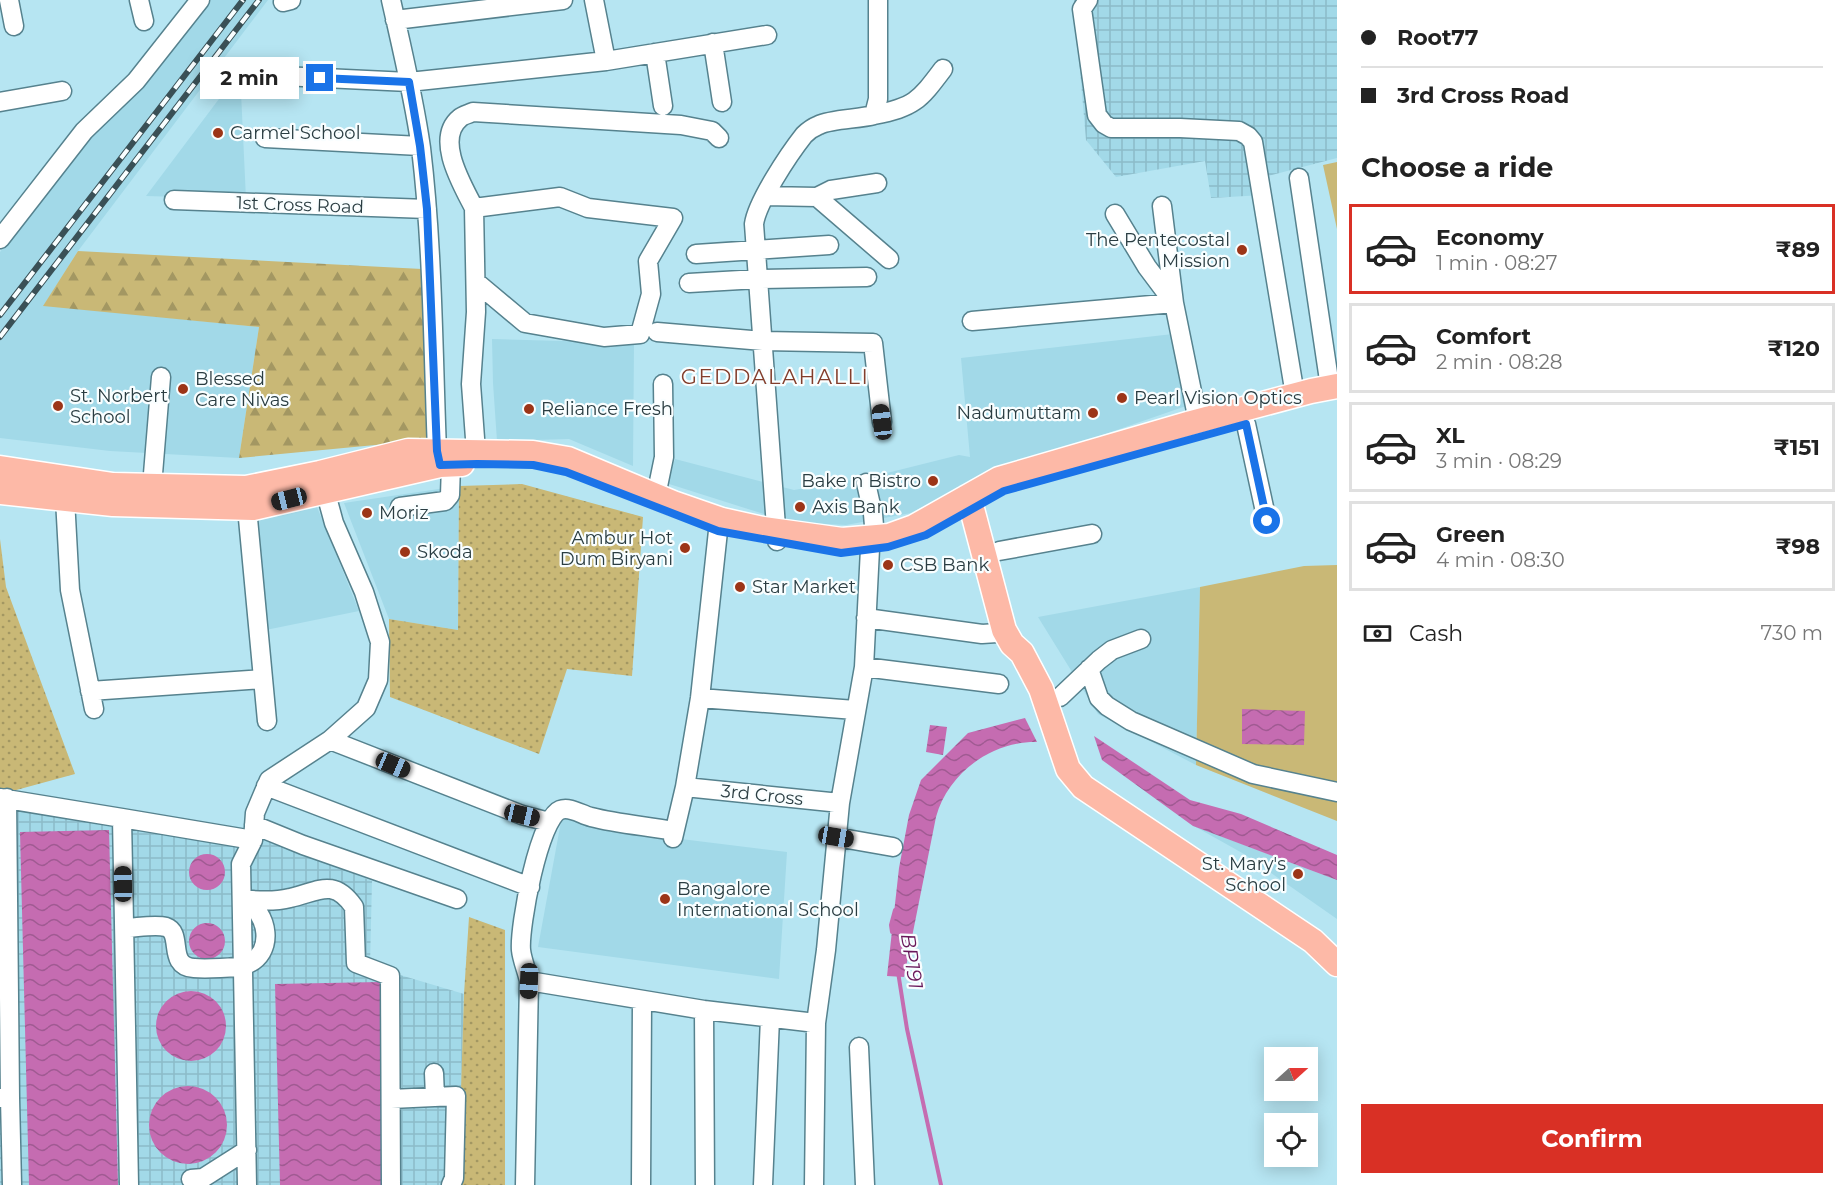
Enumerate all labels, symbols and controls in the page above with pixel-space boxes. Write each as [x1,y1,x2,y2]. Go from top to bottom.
text: Root77 [1397,24,1478,51]
callout: 2 min [200,57,299,99]
route end [306,64,333,91]
text: 2 min [220,66,279,90]
text: 3rd Cross Road [1397,82,1569,109]
place label: Carmel School [230,122,361,144]
marker: Carmel School [211,126,225,140]
text: Choose a ride [1361,151,1553,184]
street label: 1st Cross Road [236,192,364,218]
icon: car [1364,222,1418,276]
text: Economy [1436,224,1544,251]
place label: The Pentecostal Mission [1086,229,1230,272]
text: ₹89 [1776,236,1820,263]
marker: The Pentecostal Mission [1235,243,1249,257]
text: 1 min · 08:27 [1436,251,1557,275]
icon: car [1364,321,1418,375]
text: Comfort [1436,323,1531,350]
text: ₹120 [1767,335,1820,362]
text: 2 min · 08:28 [1436,350,1563,374]
district label: GEDDALAHALLI [681,364,869,389]
place label: Blessed Care Nivas [195,368,289,411]
marker: Blessed Care Nivas [176,382,190,396]
place label: St. Norbert School [70,385,168,428]
place label: Pearl Vision Optics [1134,387,1302,409]
marker: Pearl Vision Optics [1115,391,1129,405]
place label: Reliance Fresh [541,398,673,420]
marker: St. Norbert School [51,399,65,413]
marker: Reliance Fresh [522,402,536,416]
place label: Nadumuttam [957,402,1081,424]
car [871,403,893,441]
marker: Nadumuttam [1086,406,1100,420]
icon: car [1364,420,1418,474]
text: XL [1436,422,1465,449]
text: ₹151 [1774,434,1820,461]
text: 3 min · 08:29 [1436,449,1562,473]
place label: Bake n Bistro [801,470,921,492]
marker: Bake n Bistro [926,474,940,488]
car [269,486,309,512]
place label: Axis Bank [812,496,900,518]
marker: Axis Bank [793,500,807,514]
place label: Moriz [379,502,429,524]
marker: Moriz [360,506,374,520]
route start [1253,507,1280,534]
icon: car [1364,519,1418,573]
text: Green [1436,521,1505,548]
place label: Ambur Hot Dum Biryani [560,527,673,570]
text: ₹98 [1776,533,1820,560]
place label: Skoda [417,541,473,563]
marker: Ambur Hot Dum Biryani [678,541,692,555]
marker: Skoda [398,545,412,559]
text: 4 min · 08:30 [1436,548,1565,572]
place label: CSB Bank [900,554,989,576]
marker: CSB Bank [881,558,895,572]
place label: Star Market [752,576,856,598]
marker: Star Market [733,580,747,594]
icon: cash [1361,617,1394,650]
text: Cash [1409,620,1463,647]
text: 730 m [1760,621,1823,645]
car [373,750,413,780]
street label: 3rd Cross [720,780,804,810]
car [502,802,542,828]
car [817,825,855,849]
place label: St. Mary's School [1202,853,1286,896]
car [114,866,132,902]
marker: St. Mary's School [1291,867,1305,881]
place label: Bangalore International School [677,878,859,921]
marker: Bangalore International School [658,892,672,906]
water label: BP191 [896,931,928,991]
car [519,963,539,999]
north arrow [1264,1047,1318,1101]
map controls [1264,1047,1318,1167]
button: Confirm [1361,1104,1823,1173]
button: locate [1264,1113,1318,1167]

